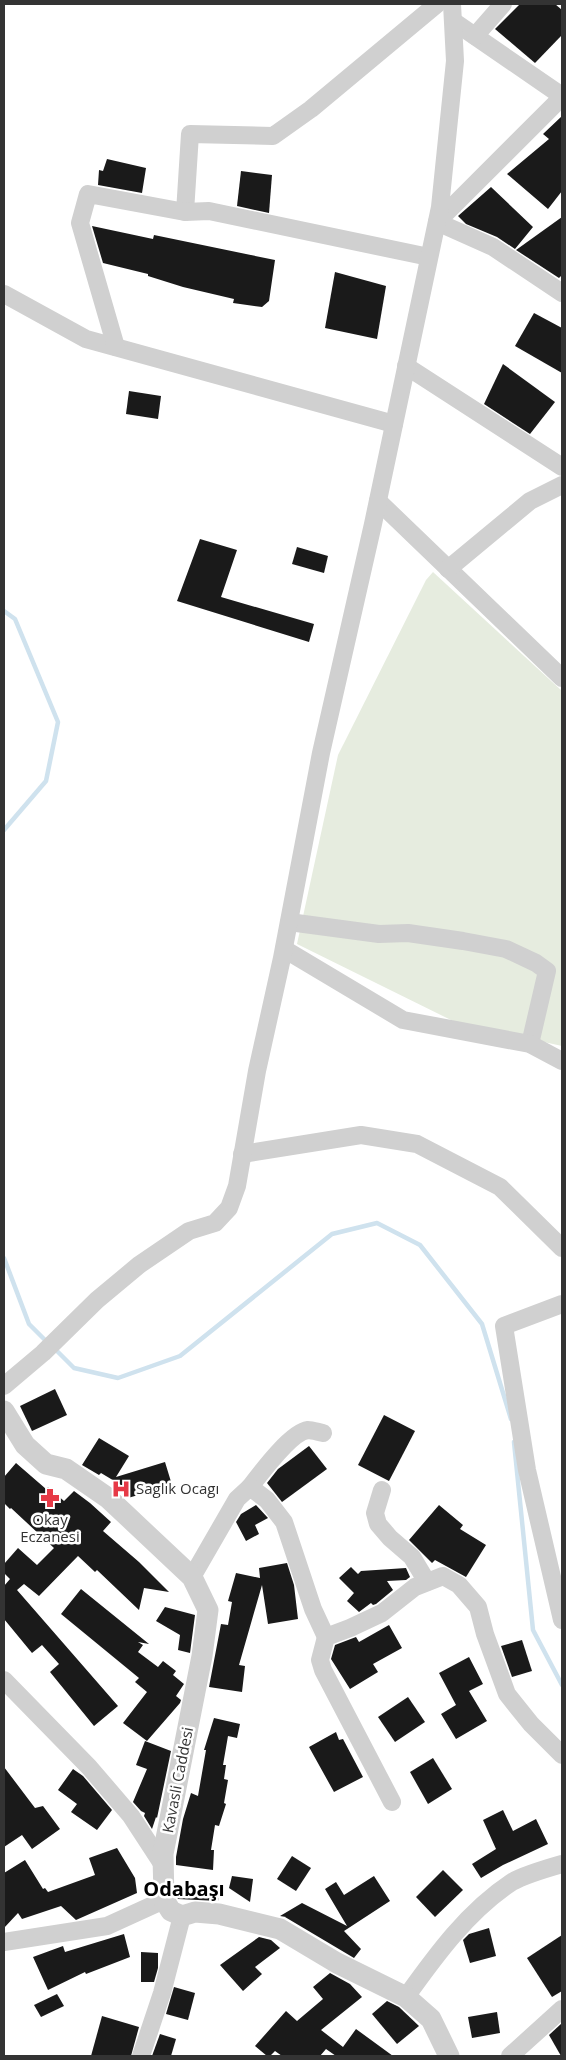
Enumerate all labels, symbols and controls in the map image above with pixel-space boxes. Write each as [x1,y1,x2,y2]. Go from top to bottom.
hospital icon: Saglık Ocagı [110,1478,132,1500]
place label: Saglık Ocagı [136,1478,219,1498]
pharmacy icon: Okay Eczanesi [39,1487,61,1509]
place label: Okay Eczanesi [20,1509,80,1546]
street label: Kavasli Caddesi [157,1725,197,1834]
district label: Odabaşı [143,1875,225,1902]

